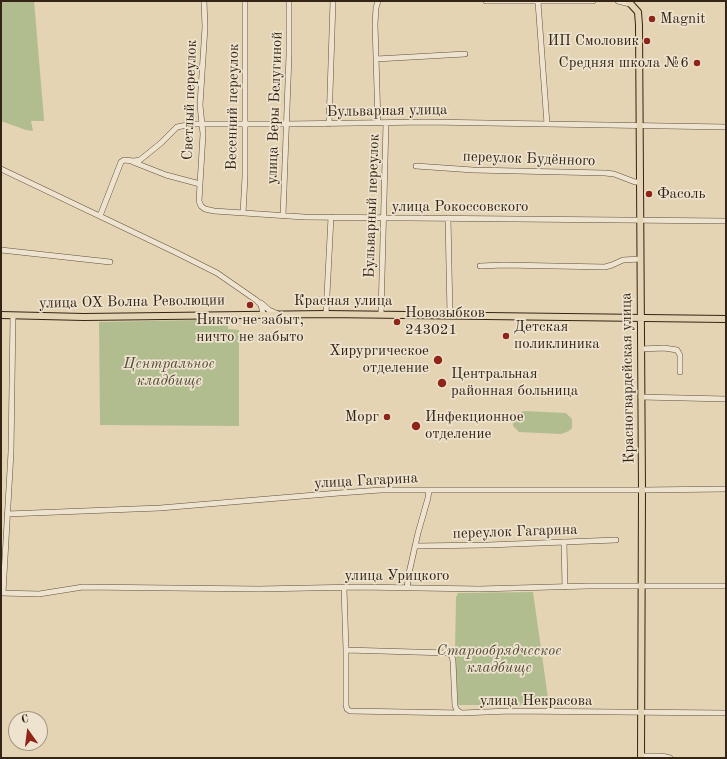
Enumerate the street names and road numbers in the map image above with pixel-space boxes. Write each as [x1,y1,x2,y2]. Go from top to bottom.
street label: улица Веры Белугиной [263,31,287,185]
street label: Светлый переулок [179,40,201,160]
street label: Весенний переулок [223,43,243,171]
street label: Бульварная улица [327,101,447,121]
street label: Бульварный переулок [360,133,384,279]
street label: переулок Будённого [462,148,596,170]
street label: улица Рокоссовского [392,198,528,216]
street label: улица ОХ Волна Революции [39,291,225,313]
street label: Красная улица [294,292,392,310]
street label: Красногвардейская улица [618,292,638,464]
street label: улица Гагарина [314,469,418,493]
street label: переулок Гагарина [452,521,578,543]
street label: улица Урицкого [344,567,450,585]
street label: улица Некрасова [480,692,592,710]

